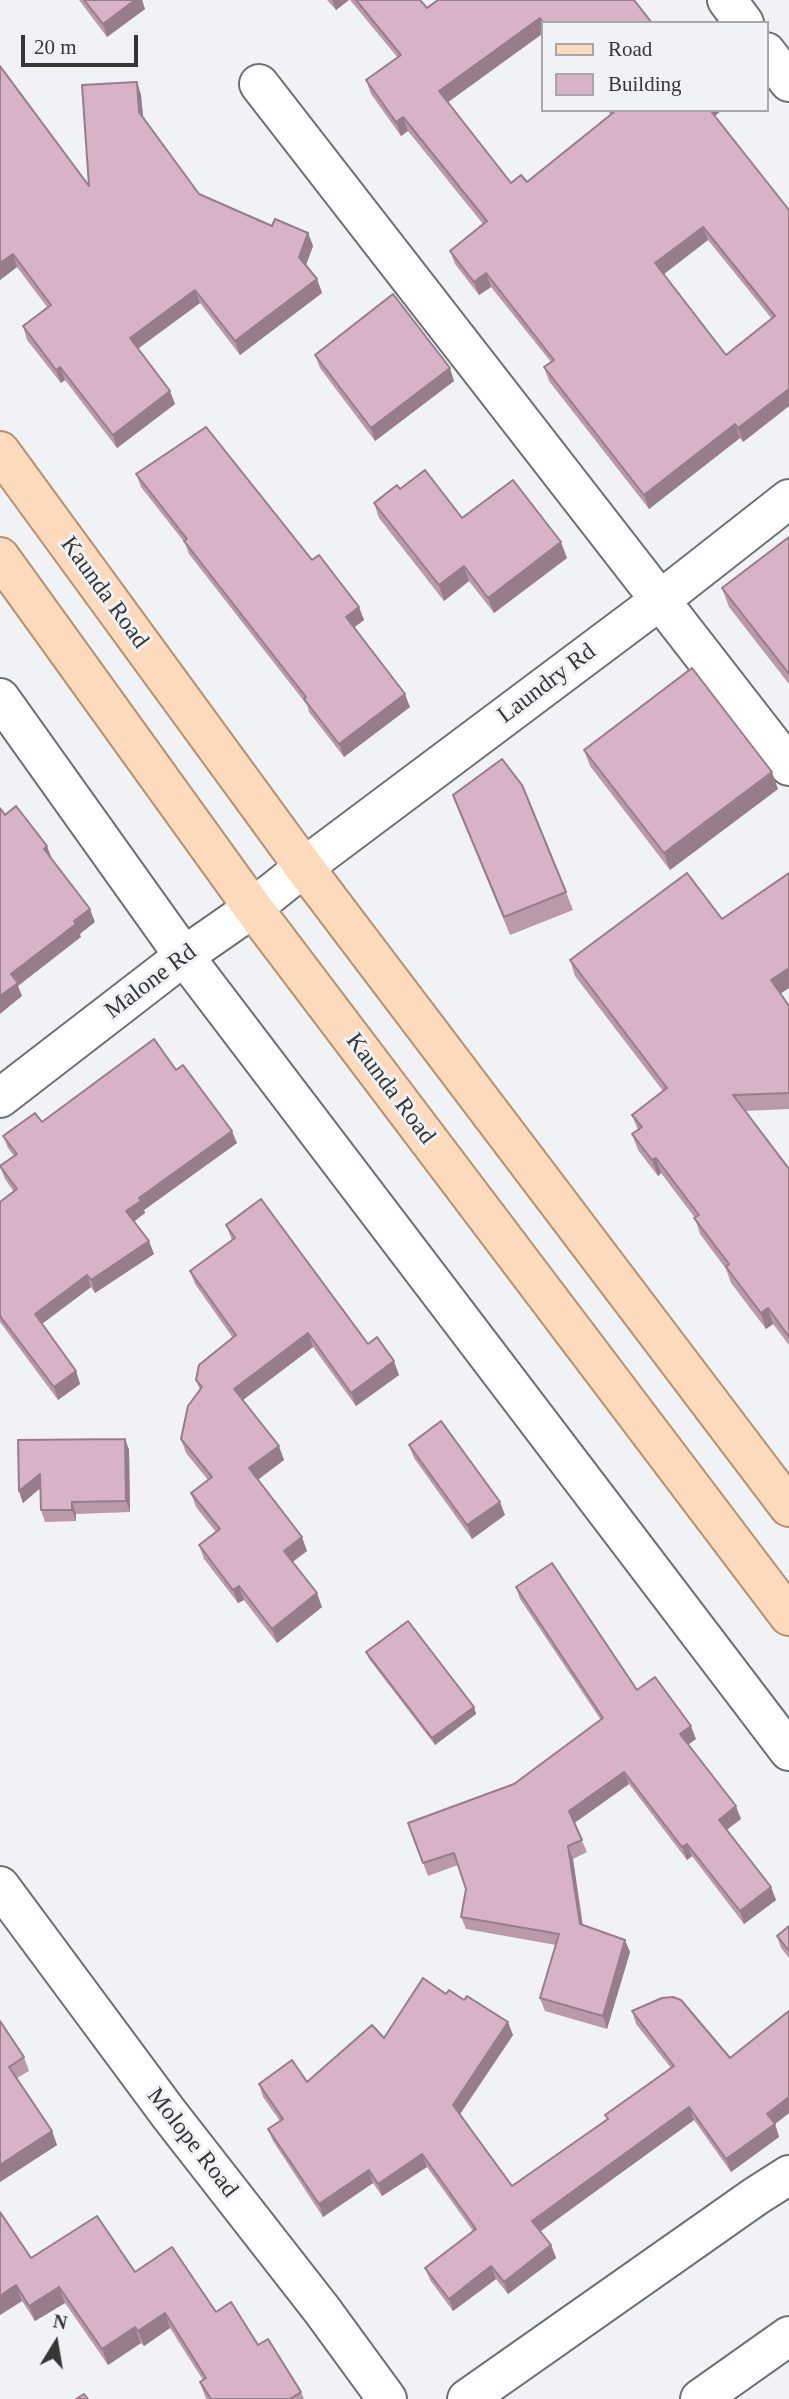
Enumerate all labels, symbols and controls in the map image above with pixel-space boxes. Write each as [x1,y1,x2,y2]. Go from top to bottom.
scale bar [24,21,142,65]
legend [540,21,768,112]
text: 20 m [34,35,77,59]
text: Road [608,37,652,61]
text: Building [608,72,682,96]
street label: Kaunda Road [54,531,154,655]
street label: Laundry Rd [492,638,602,730]
street label: Malone Rd [99,938,203,1026]
street label: Kaunda Road [339,1028,441,1150]
street label: Molope Road [140,2082,244,2204]
north arrow [21,2308,91,2378]
text: N [51,2310,69,2334]

